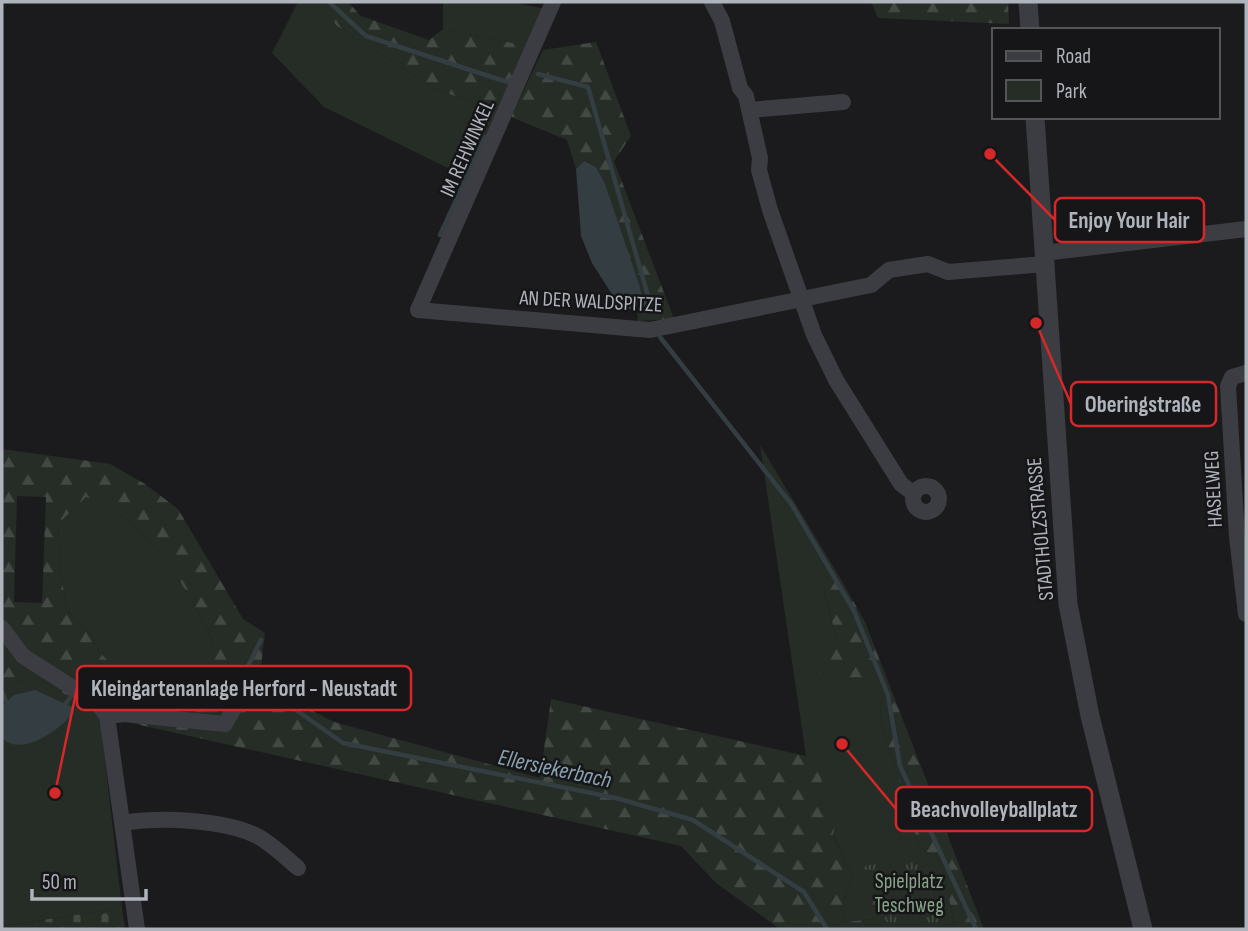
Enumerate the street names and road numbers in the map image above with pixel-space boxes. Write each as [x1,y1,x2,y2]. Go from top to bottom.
street label: IM REHWINKEL [435,96,500,201]
street label: AN DER WALDSPITZE [518,285,663,318]
street label: HASELWEG [1199,450,1228,528]
street label: STADTHOLZSTRASSE [1022,456,1059,602]

